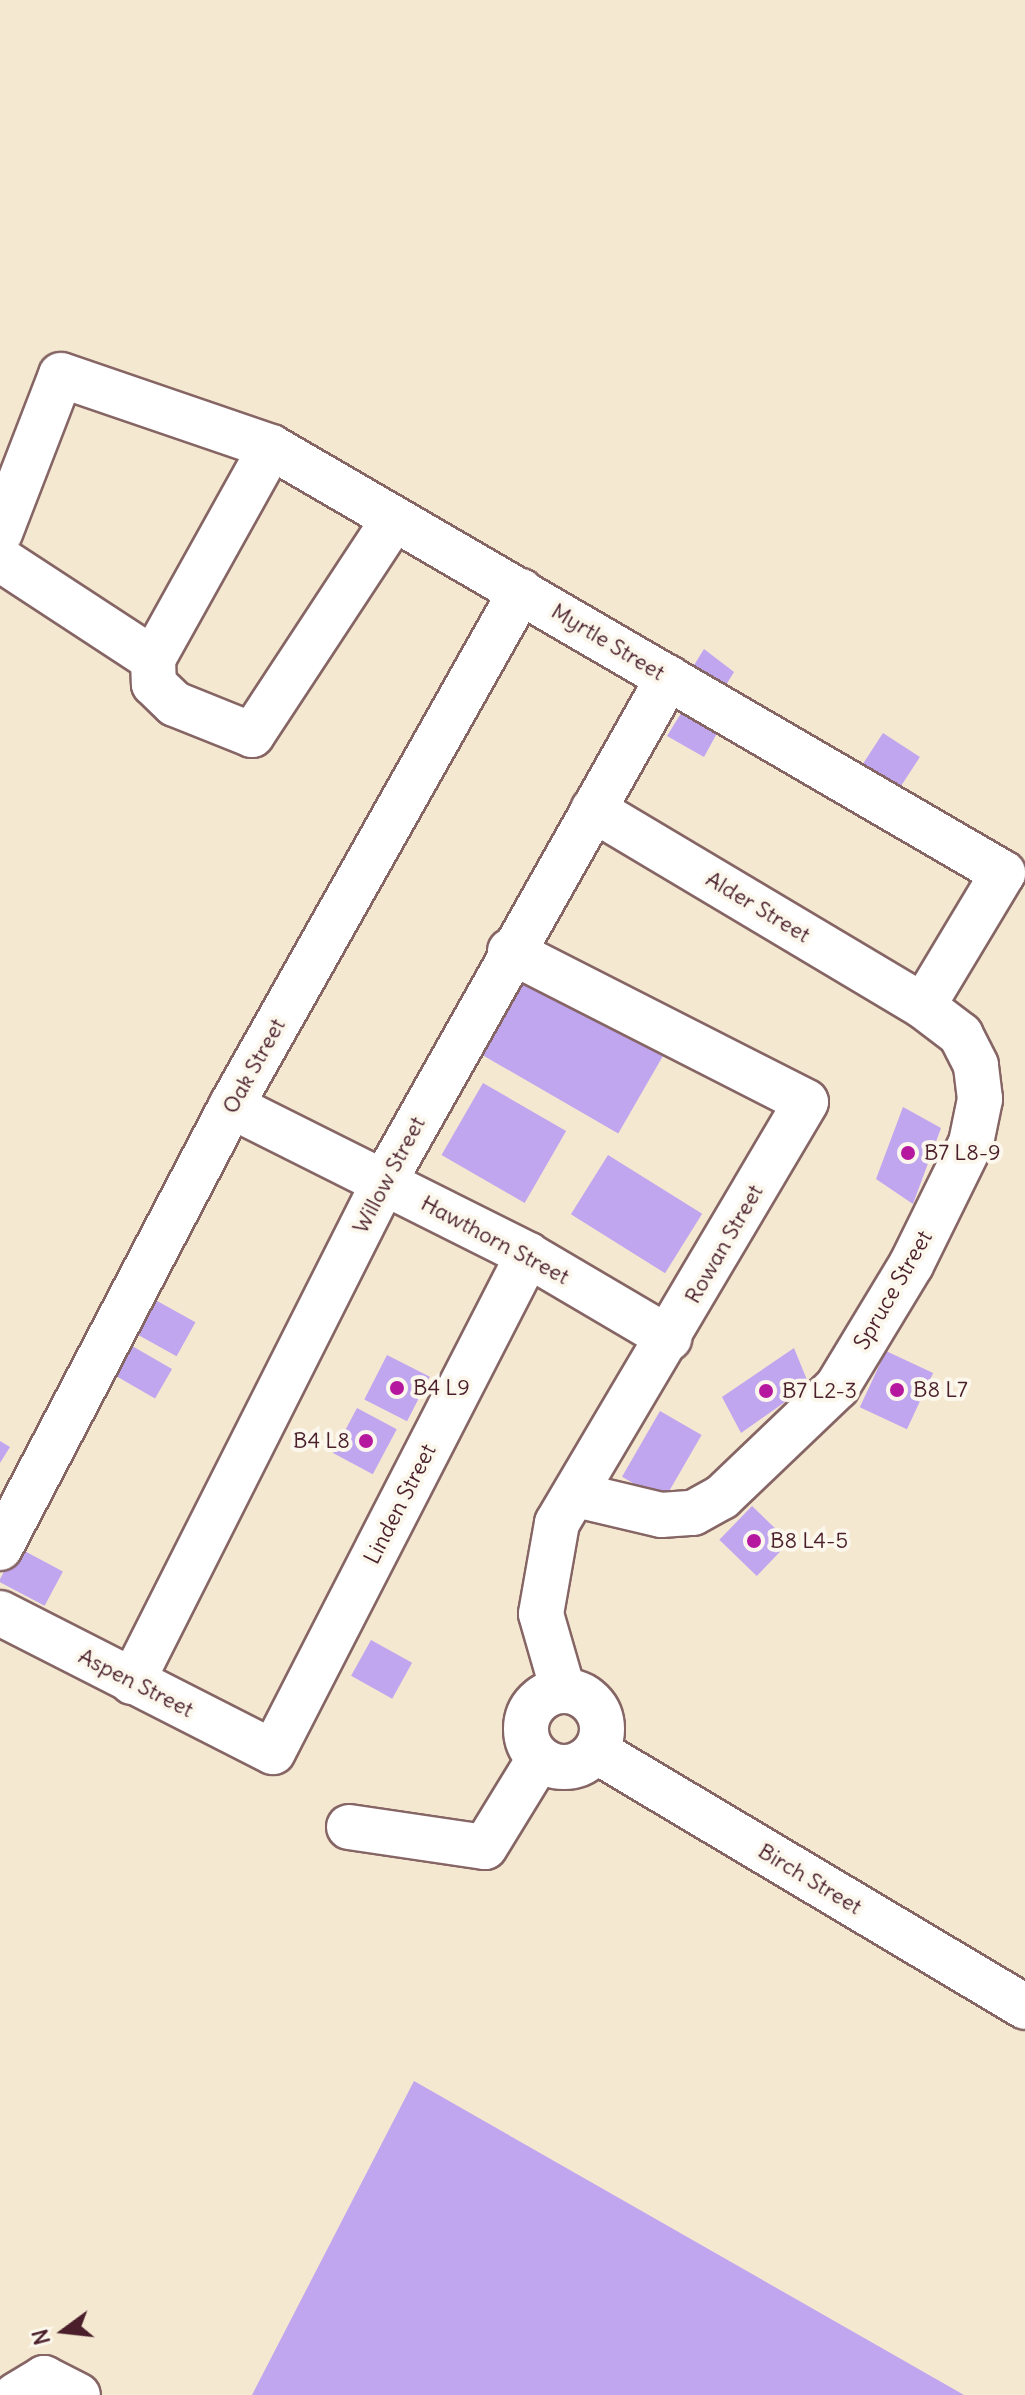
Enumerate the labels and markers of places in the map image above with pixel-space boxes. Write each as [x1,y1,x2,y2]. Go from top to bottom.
place label: B7 L8-9 [924,1140,1001,1166]
marker: B7 L8-9 [899,1144,917,1162]
place label: B4 L9 [413,1375,470,1401]
place label: B8 L7 [913,1377,968,1403]
place label: B7 L2-3 [782,1378,857,1404]
marker: B4 L9 [388,1379,406,1397]
marker: B8 L7 [888,1381,906,1399]
marker: B7 L2-3 [757,1382,775,1400]
place label: B4 L8 [293,1428,350,1454]
marker: B4 L8 [357,1432,375,1450]
place label: B8 L4-5 [770,1528,848,1554]
marker: B8 L4-5 [745,1532,763,1550]

